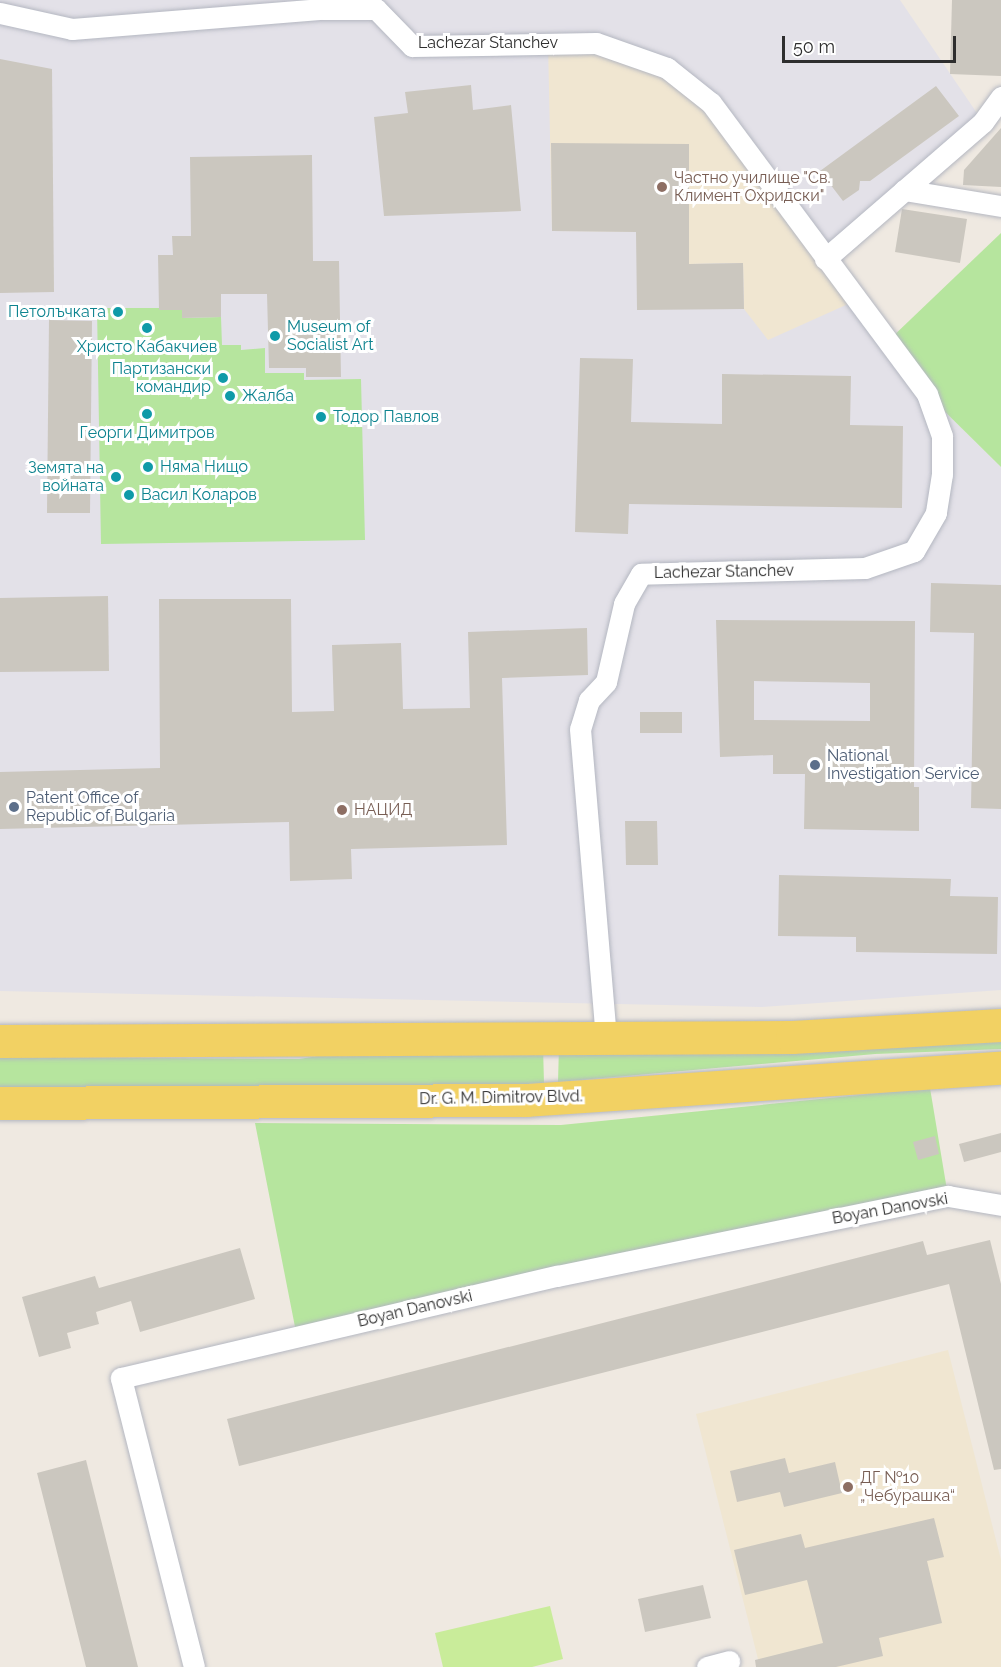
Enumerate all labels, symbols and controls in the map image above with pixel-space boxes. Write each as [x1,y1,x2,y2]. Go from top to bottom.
scale bar [785,24,959,62]
street label: Lachezar Stanchev [418,33,558,53]
text: 50 m [793,36,835,57]
place label: Частно училище "Св. Климент Охридски" [674,168,831,206]
marker: Частно училище "Св. Климент Охридски" [655,180,669,194]
place label: Петолъчката [8,302,106,322]
marker: Петолъчката [111,305,125,319]
place label: Museum of Socialist Art [287,317,374,355]
marker: Христо Кабакчиев [140,321,154,335]
marker: Museum of Socialist Art [268,329,282,343]
place label: Христо Кабакчиев [77,337,217,357]
place label: Партизански командир [112,359,211,397]
marker: Партизански командир [216,371,230,385]
place label: Жалба [242,386,294,406]
marker: Жалба [223,389,237,403]
marker: Георги Димитров [140,407,154,421]
place label: Тодор Павлов [333,407,439,427]
marker: Тодор Павлов [314,410,328,424]
place label: Георги Димитров [80,423,214,443]
place label: Няма Нищо [160,457,248,477]
place label: Земята на войната [28,458,104,496]
marker: Няма Нищо [141,460,155,474]
marker: Земята на войната [109,470,123,484]
place label: Васил Коларов [141,485,257,505]
marker: Васил Коларов [122,488,136,502]
street label: Lachezar Stanchev [654,561,794,583]
place label: National Investigation Service [827,746,979,784]
marker: National Investigation Service [808,758,822,772]
place label: Patent Office of Republic of Bulgaria [26,788,175,826]
marker: Patent Office of Republic of Bulgaria [7,800,21,814]
place label: НАЦИД [354,800,412,820]
marker: НАЦИД [335,803,349,817]
street label: Dr. G. M. Dimitrov Blvd. [419,1087,583,1109]
street label: Boyan Danovski [831,1189,949,1229]
street label: Boyan Danovski [356,1286,474,1332]
place label: ДГ №10 „Чебурашка“ [860,1468,955,1506]
marker: ДГ №10 „Чебурашка“ [841,1480,855,1494]

